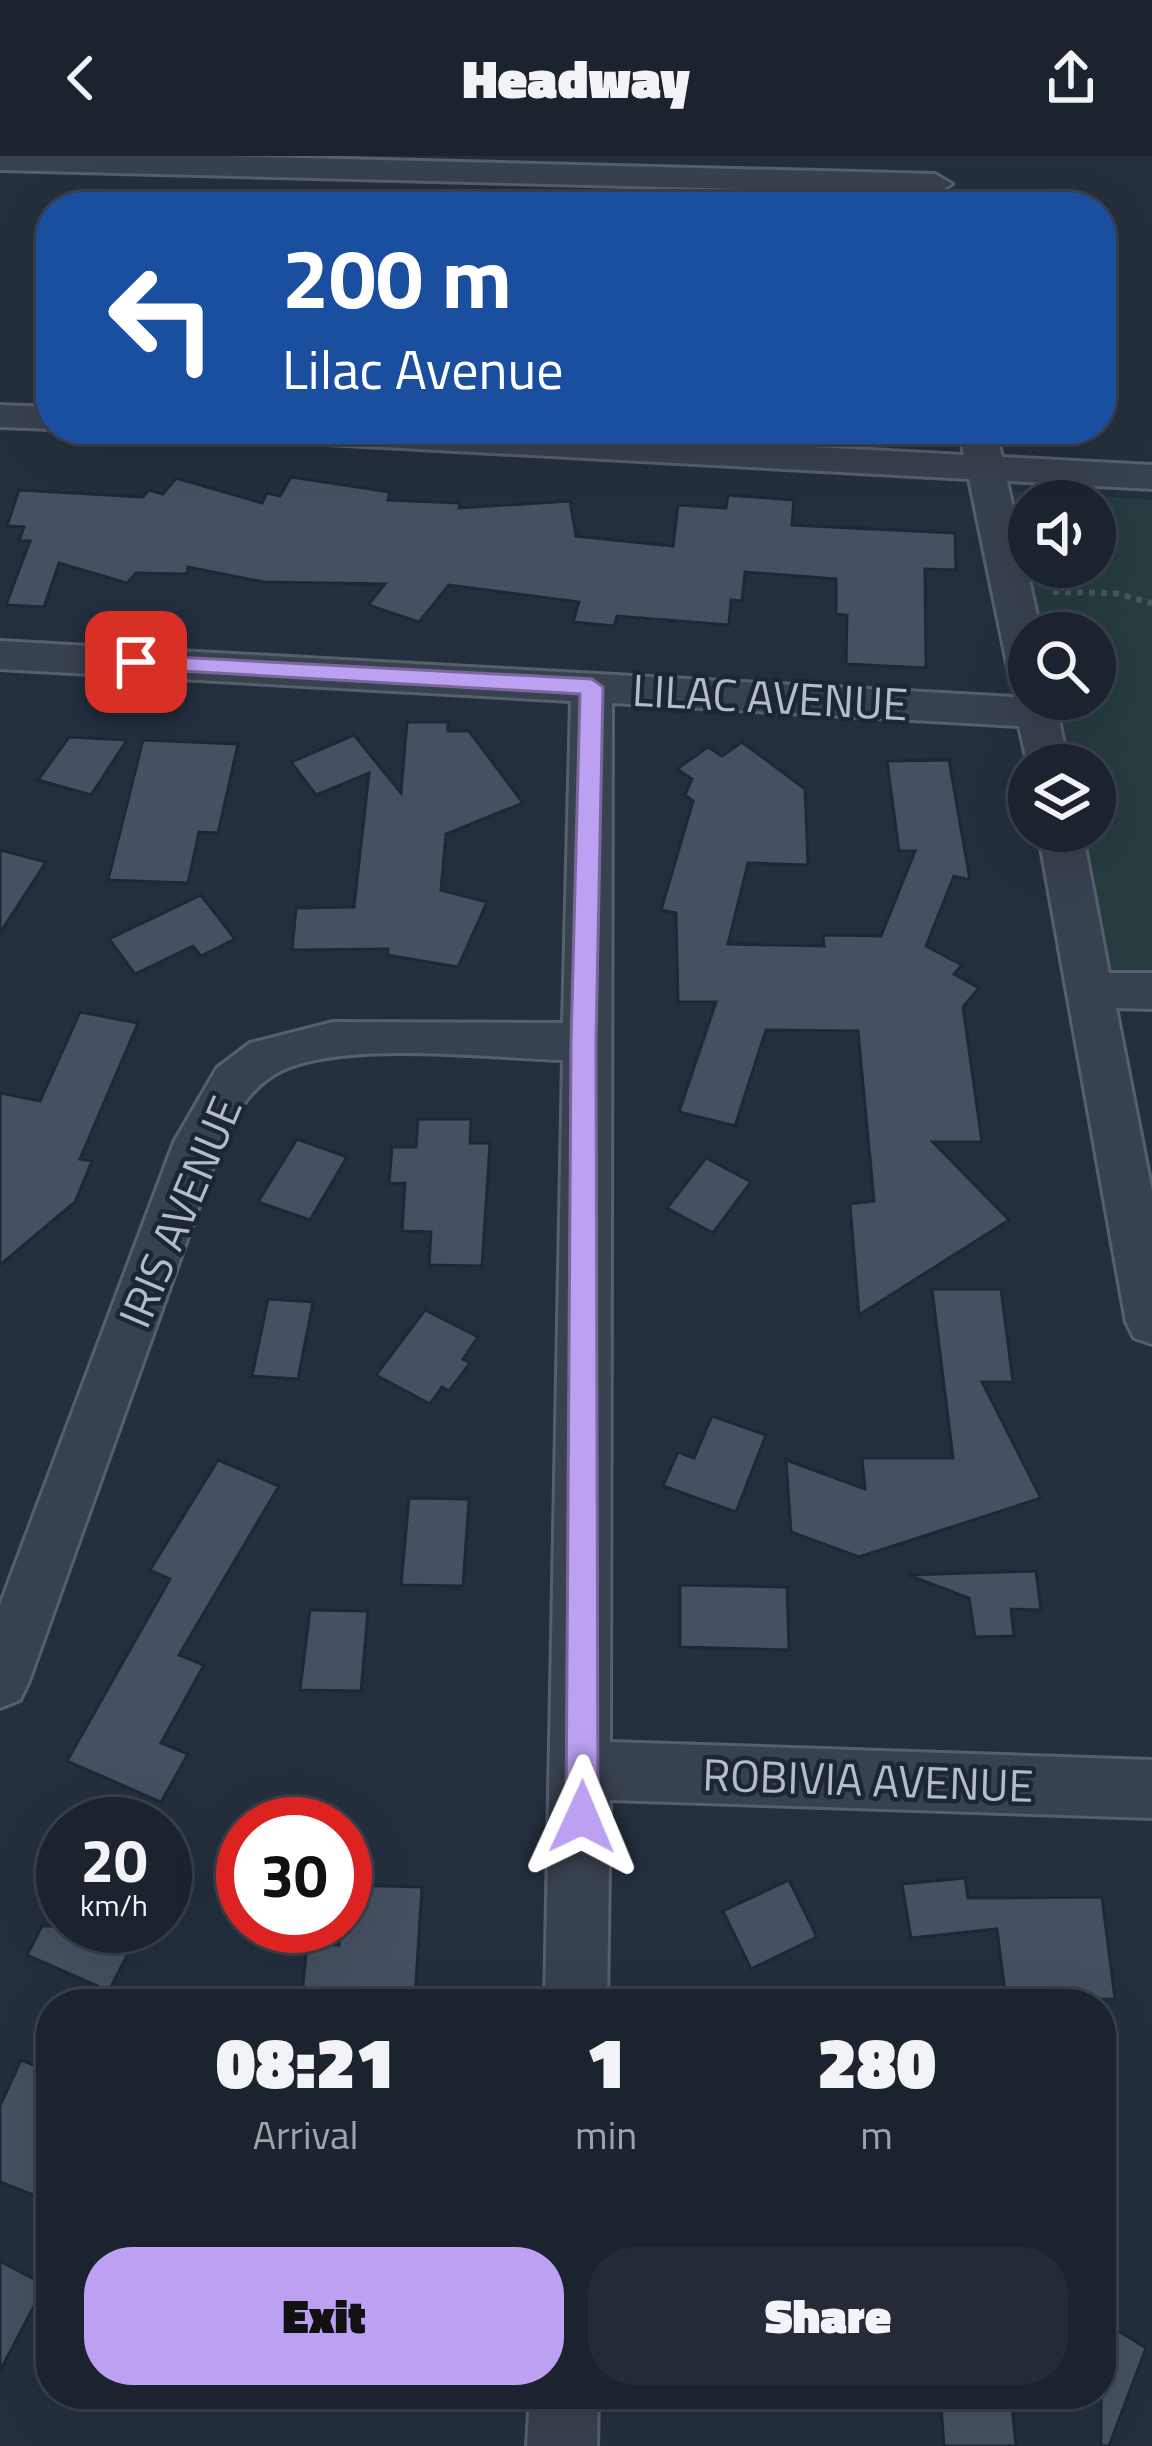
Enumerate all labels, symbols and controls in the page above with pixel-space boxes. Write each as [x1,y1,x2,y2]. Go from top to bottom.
text: Headway [462,37,690,119]
icon: back [48,45,114,111]
icon: share [1038,45,1104,111]
text: 200 m [282,213,512,341]
icon: left [84,240,240,396]
text: Lilac Avenue [282,328,564,410]
map controls [1008,480,1116,852]
button: sound [1008,480,1116,588]
pin [85,611,187,713]
button: search [1008,612,1116,720]
icon: arrive [103,629,169,695]
street label: LILAC AVENUE [631,655,910,737]
button: layers [1008,744,1116,852]
street label: IRIS AVENUE [100,1086,258,1338]
street label: ROBIVIA AVENUE [701,1739,1035,1819]
position arrow [519,1754,645,1880]
speed limit sign: 30 [216,1797,372,1953]
text: 20 [80,1814,148,1905]
text: km/h [80,1882,148,1928]
text: 08:21 [216,2006,395,2116]
text: 1 [586,2006,626,2116]
text: 280 [817,2006,936,2116]
text: Arrival [253,2105,358,2164]
text: min [575,2105,637,2164]
text: m [860,2105,893,2164]
button: Exit [84,2247,564,2385]
button: Share [588,2247,1068,2385]

